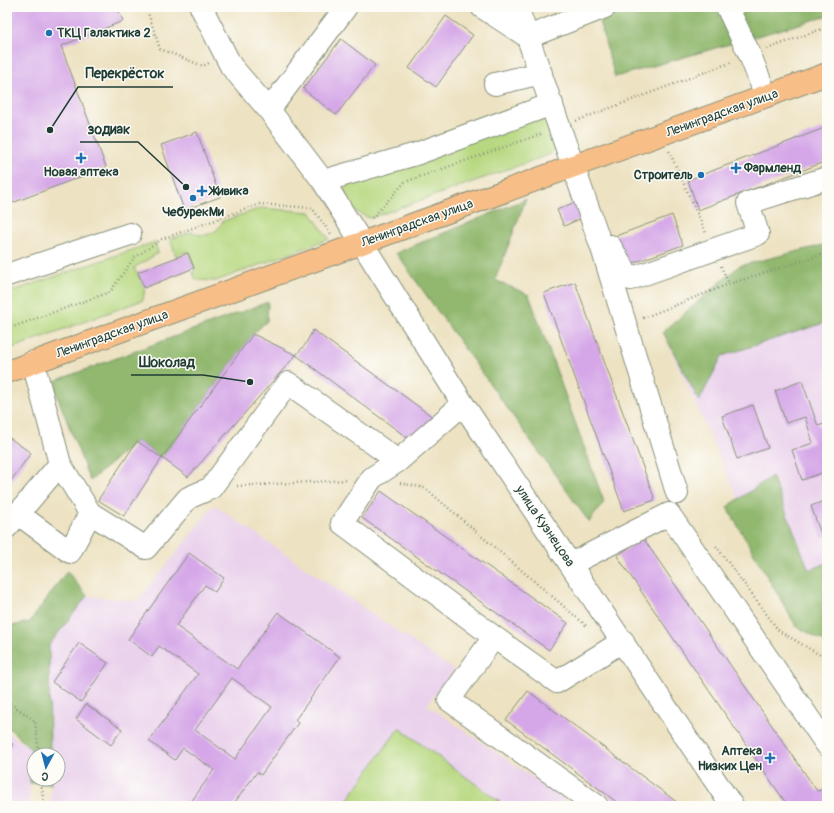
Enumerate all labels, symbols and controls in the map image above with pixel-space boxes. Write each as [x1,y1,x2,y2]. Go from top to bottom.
place label: ТКЦ Галактика 2 [56,25,151,41]
marker: ТКЦ Галактика 2 [44,28,54,38]
callout: Перекрёсток [78,61,173,87]
text: Перекрёсток [86,65,164,82]
street label: Ленинградская улица [663,85,780,141]
callout: зодиак [80,116,138,142]
text: зодиак [88,121,130,138]
marker: Новая аптека [76,153,86,163]
place label: Фармленд [743,160,801,176]
marker: Фармленд [731,163,741,173]
place label: Новая аптека [44,164,118,180]
place label: Строитель [634,167,693,183]
marker: Строитель [696,170,706,180]
place label: Живика [208,183,249,199]
marker: Живика [197,186,207,196]
marker: ЧебурекМи [188,193,198,203]
street label: Ленинградская улица [358,195,475,251]
place label: ЧебурекМи [162,204,224,220]
street label: Ленинградская улица [53,306,170,362]
callout: Шоколад [131,349,203,375]
text: Шоколад [138,354,196,371]
street label: улица Кузнецова [511,481,578,570]
place label: Аптека Низких Цен [698,743,762,774]
north arrow [26,747,66,787]
marker: Аптека Низких Цен [765,753,775,763]
text: С [40,770,49,783]

